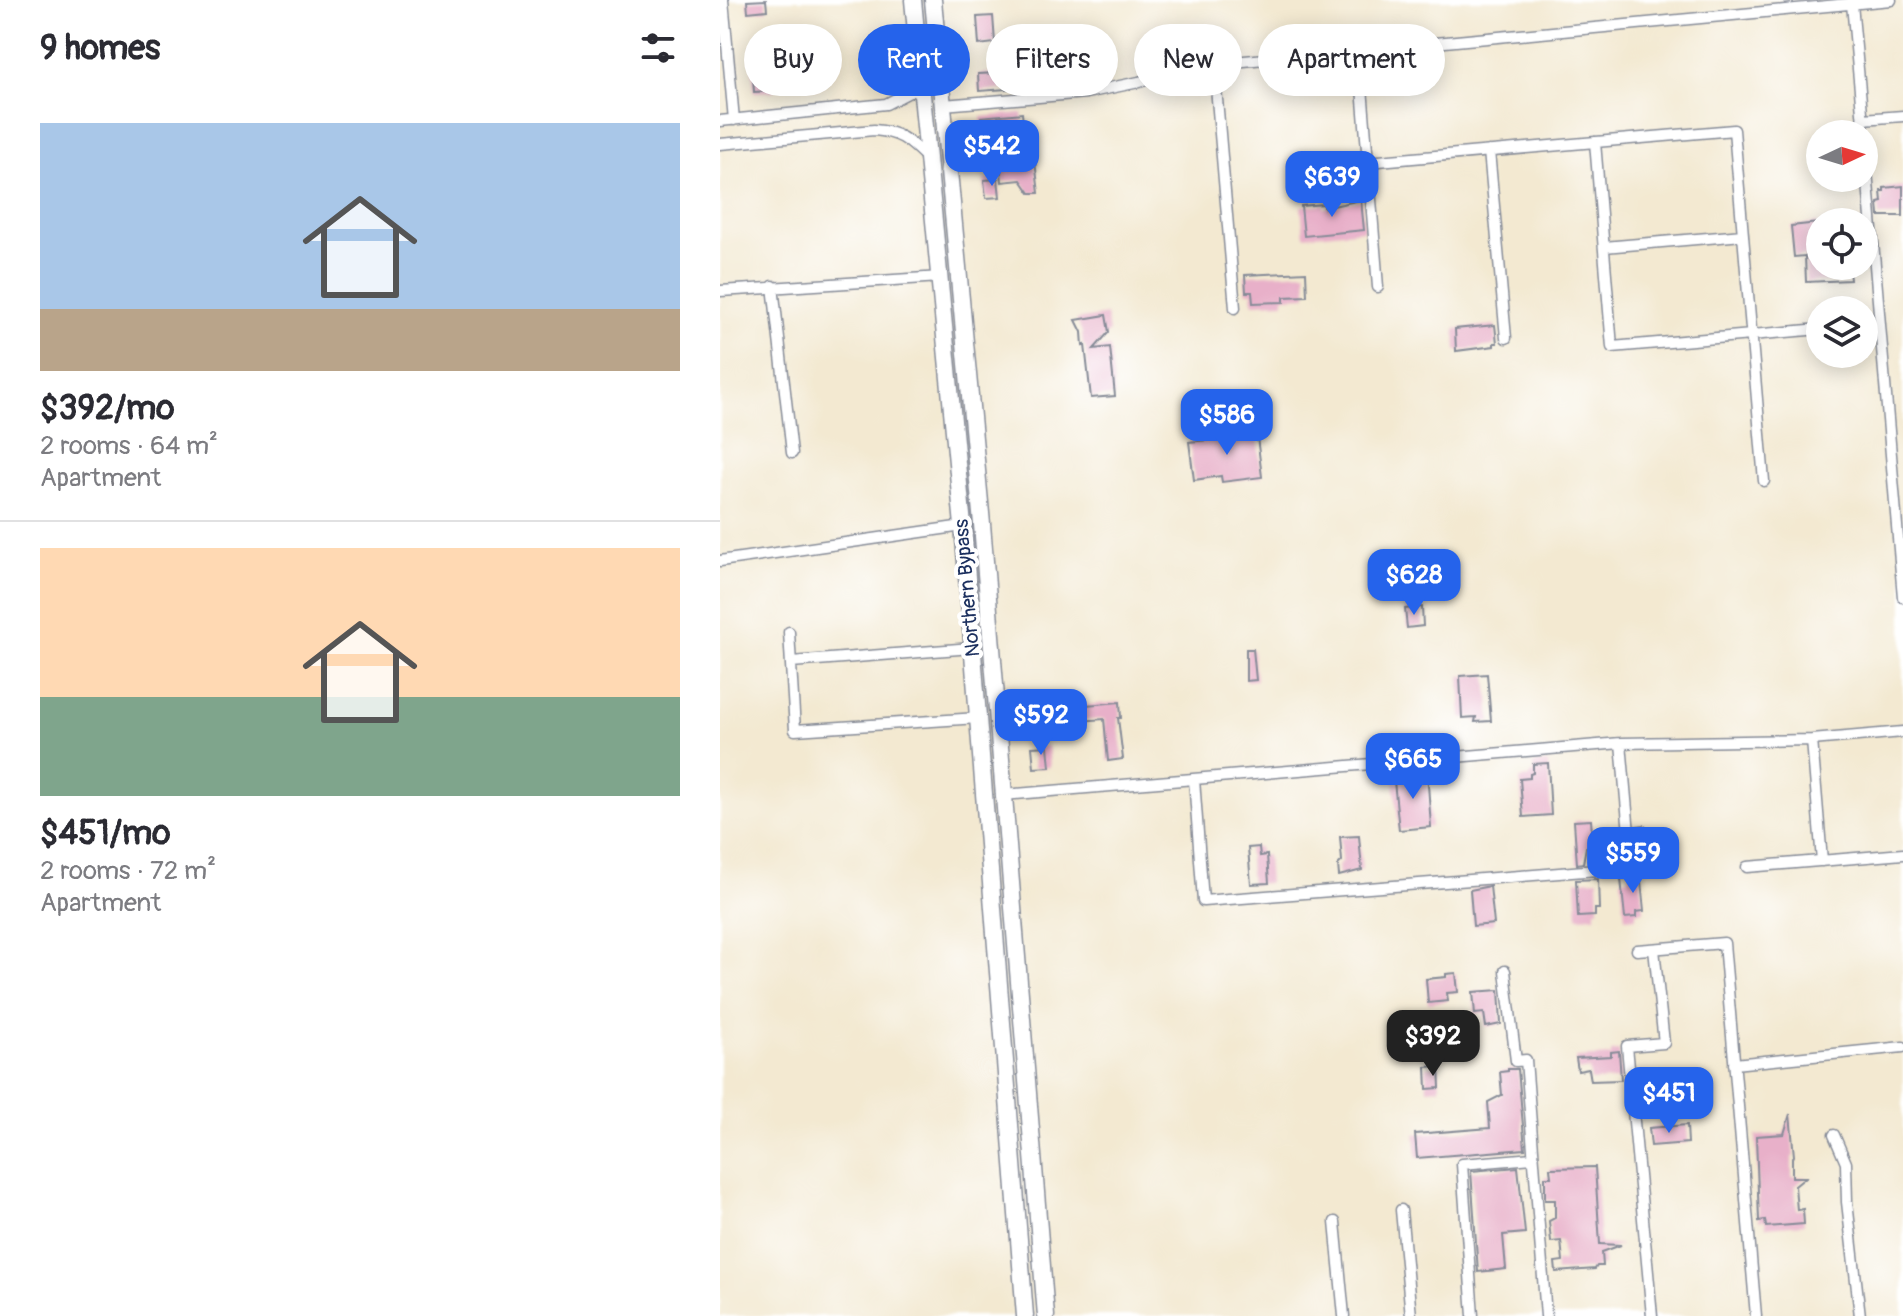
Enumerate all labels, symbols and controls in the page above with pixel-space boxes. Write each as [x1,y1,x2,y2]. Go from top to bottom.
chip: Buy [744,24,842,96]
chip: Rent [858,24,970,96]
chip: Filters [986,24,1118,96]
chip: New [1134,24,1242,96]
chip: Apartment [1258,24,1445,96]
icon: filters [636,26,680,70]
text: 9 homes [40,27,160,70]
pin: $542 [945,120,1039,188]
north arrow [1806,120,1878,192]
map controls [1806,120,1878,368]
text: $542 [963,130,1021,162]
pin: $639 [1285,151,1379,219]
text: $639 [1303,161,1361,193]
icon: home [288,175,432,319]
button: locate [1806,208,1878,280]
button: layers [1806,296,1878,368]
text: $392/mo [40,387,175,430]
pin: $586 [1180,389,1274,457]
text: $586 [1199,399,1255,431]
text: 2 rooms · 64 m² [40,430,218,462]
text: Apartment [40,462,161,494]
street label: Northern Bypass [949,518,985,658]
pin: $628 [1367,549,1461,617]
text: $628 [1386,559,1442,591]
icon: home [288,600,432,744]
pin: $592 [994,689,1088,757]
text: $592 [1013,699,1069,731]
pin: $665 [1366,733,1460,801]
text: $665 [1384,743,1442,775]
text: $451/mo [40,812,171,855]
pin: $559 [1586,827,1680,895]
text: $559 [1605,837,1661,869]
text: 2 rooms · 72 m² [40,855,216,887]
text: Apartment [40,887,161,919]
pin: $392 [1386,1010,1480,1078]
text: $392 [1405,1020,1461,1052]
pin: $451 [1622,1067,1716,1135]
text: $451 [1642,1077,1696,1109]

